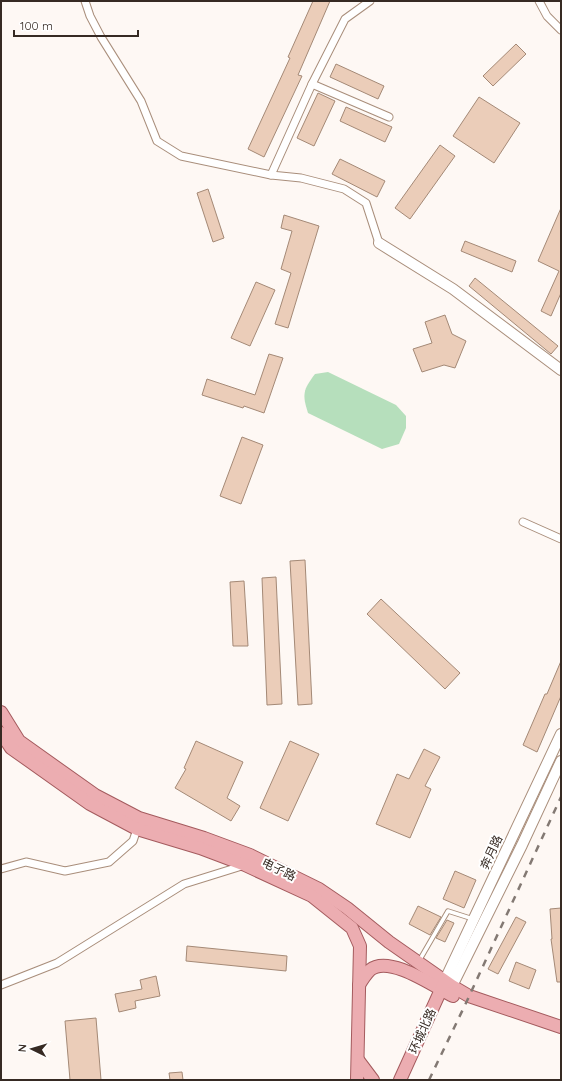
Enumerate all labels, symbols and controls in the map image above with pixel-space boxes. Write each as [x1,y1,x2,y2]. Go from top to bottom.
scale bar [14,12,138,38]
text: 100 m [20,18,53,33]
street label: 奔月路 [477,833,505,871]
street label: 电子路 [260,854,298,884]
street label: 环城北路 [405,1006,439,1056]
north arrow [12,1029,52,1069]
text: N [15,1043,29,1053]

